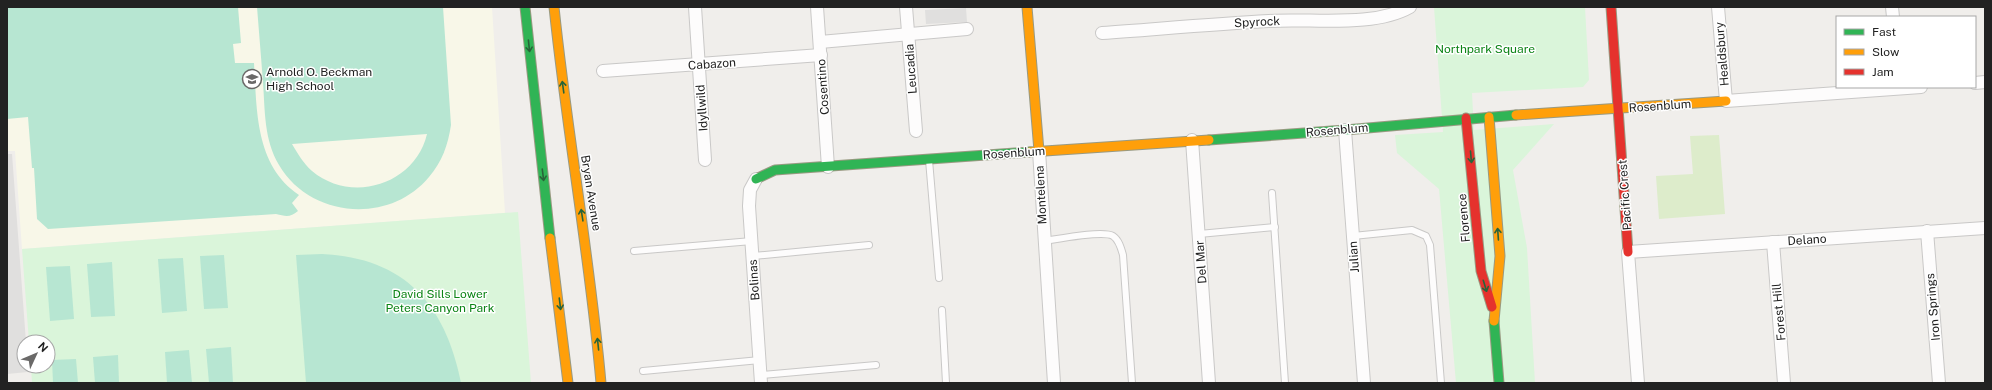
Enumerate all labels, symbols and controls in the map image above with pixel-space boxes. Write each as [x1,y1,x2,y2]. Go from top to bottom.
street label: Spyrock [1234,14,1281,30]
legend [1836,16,1976,88]
street label: Healdsbury [1712,21,1732,87]
text: Fast [1872,25,1897,39]
one-way arrow [525,39,532,52]
park label: Northpark Square [1435,42,1535,56]
street label: Leucadia [902,43,920,95]
text: Slow [1872,45,1900,59]
street label: Cabazon [688,55,736,73]
street label: Cosentino [814,58,832,115]
place label: Arnold O. Beckman High School [266,65,372,93]
text: Jam [1872,65,1894,79]
school or university icon: Arnold O. Beckman High School [241,68,263,90]
one-way arrow [559,81,567,94]
street label: Idyllwild [693,84,711,132]
street label: Rosenblum [1628,97,1692,115]
street label: Rosenblum [1305,120,1369,140]
street label: Rosenblum [982,144,1046,162]
one-way arrow [1467,150,1474,163]
street label: Bryan Avenue [578,154,604,232]
street label: Pacific Crest [1616,159,1634,231]
street label: Montelena [1032,165,1050,225]
one-way arrow [539,168,547,181]
street label: Florence [1455,193,1473,243]
one-way arrow [578,209,586,222]
one-way arrow [1495,228,1502,241]
street label: Delano [1787,232,1827,248]
street label: Del Mar [1192,239,1210,284]
street label: Julian [1346,241,1362,273]
street label: Bolinas [746,259,762,301]
street label: Iron Springs [1923,273,1943,341]
one-way arrow [1482,279,1489,292]
street label: Forest Hill [1769,282,1788,341]
park label: David Sills Lower Peters Canyon Park [385,287,495,315]
one-way arrow [556,297,564,310]
north arrow [16,334,56,374]
one-way arrow [594,338,602,351]
text: N [36,340,50,354]

